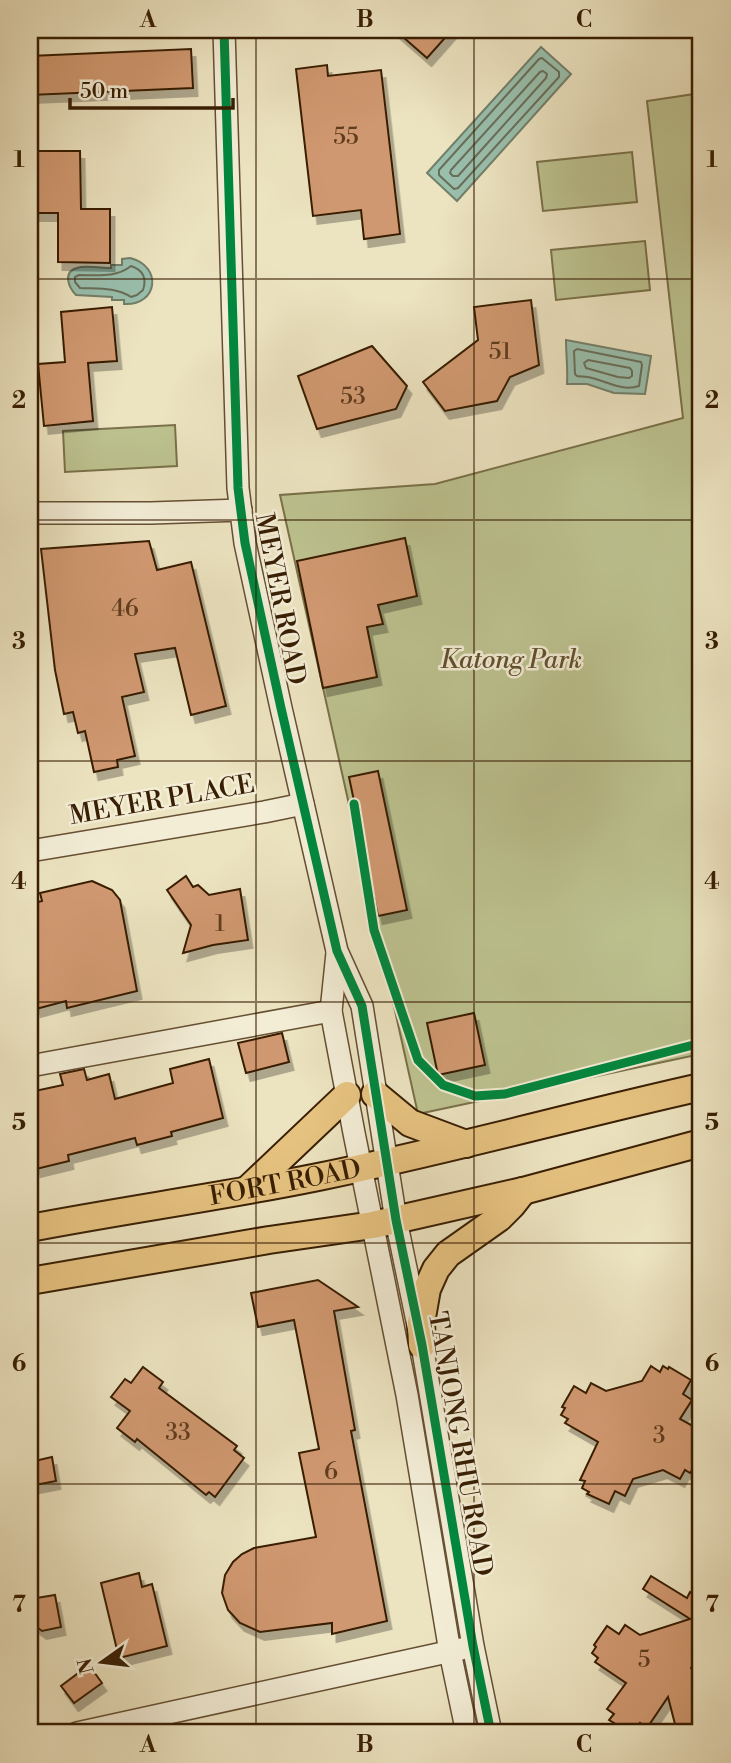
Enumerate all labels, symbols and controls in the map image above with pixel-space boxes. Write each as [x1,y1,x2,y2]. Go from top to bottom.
text: A [139,6,157,34]
text: B [356,6,374,34]
text: C [576,6,592,34]
scale bar [70,66,233,110]
text: 50 m [80,79,128,105]
house number: 55 [333,123,359,151]
text: 1 [13,146,25,174]
text: 1 [706,146,718,174]
house number: 51 [489,338,511,366]
house number: 53 [340,383,366,411]
text: 2 [12,387,26,415]
text: 2 [705,387,719,415]
street label: MEYER ROAD [248,510,312,688]
house number: 46 [111,595,139,623]
text: 3 [12,628,26,656]
text: 3 [705,628,719,656]
park label: Katong Park [440,644,582,676]
street label: MEYER PLACE [67,768,257,832]
text: 4 [11,868,27,896]
text: 4 [704,868,720,896]
house number: 1 [215,910,225,938]
text: 5 [12,1109,26,1137]
text: 5 [705,1109,719,1137]
street label: FORT ROAD [207,1152,364,1213]
street label: TANJONG RHU ROAD [421,1309,499,1579]
text: 6 [12,1350,26,1378]
text: 6 [705,1350,719,1378]
house number: 33 [165,1419,191,1447]
house number: 3 [653,1422,665,1450]
house number: 6 [324,1458,338,1486]
text: 7 [12,1591,26,1619]
text: 7 [705,1591,719,1619]
north arrow [66,1626,136,1696]
house number: 5 [638,1646,650,1674]
text: N [73,1656,100,1676]
text: A [139,1731,157,1759]
text: B [356,1731,374,1759]
text: C [576,1731,592,1759]

